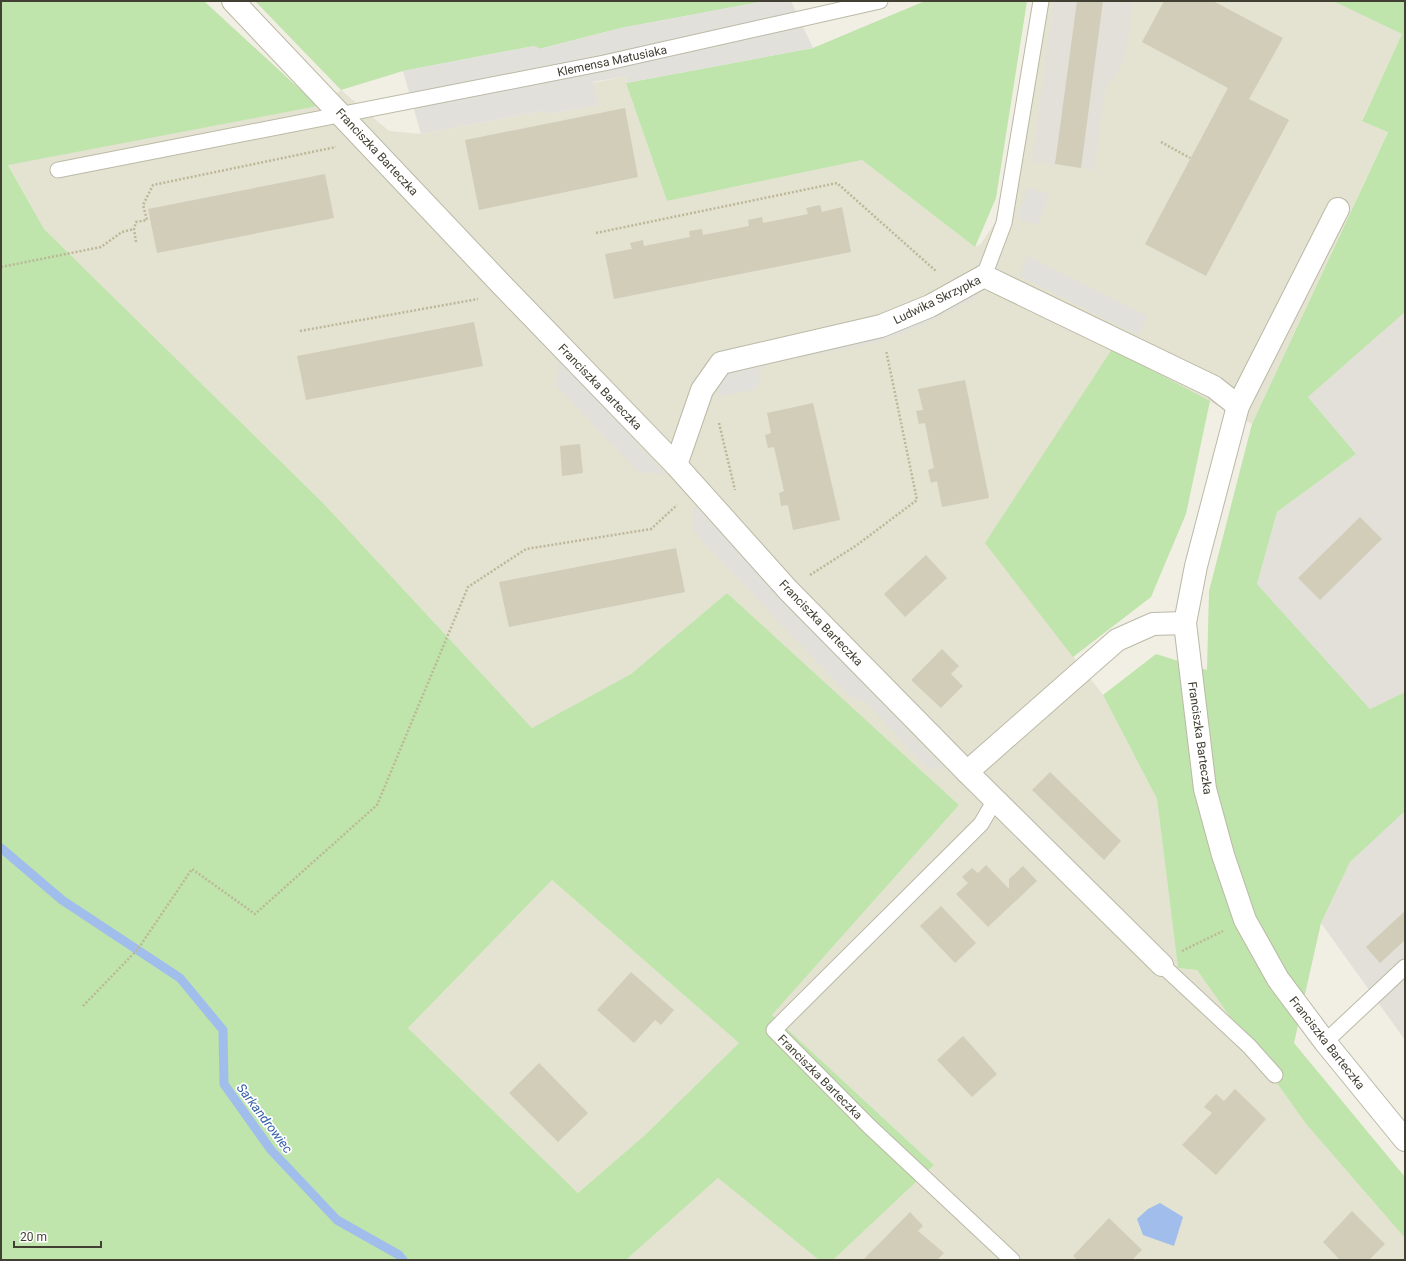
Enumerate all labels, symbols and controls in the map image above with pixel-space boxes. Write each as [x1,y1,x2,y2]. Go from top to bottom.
street label: Klemensa Matusiaka [556,43,668,79]
street label: Franciszka Barteczka [333,106,421,198]
street label: Ludwika Skrzypka [891,273,983,327]
street label: Franciszka Barteczka [555,341,645,433]
street label: Franciszka Barteczka [776,577,866,669]
street label: Franciszka Barteczka [1185,681,1215,795]
street label: Franciszka Barteczka [1286,994,1368,1092]
street label: Franciszka Barteczka [775,1032,865,1122]
water label: Sarkandrowiec [234,1081,296,1156]
scale bar [14,1223,101,1249]
text: 20 m [20,1230,47,1244]

